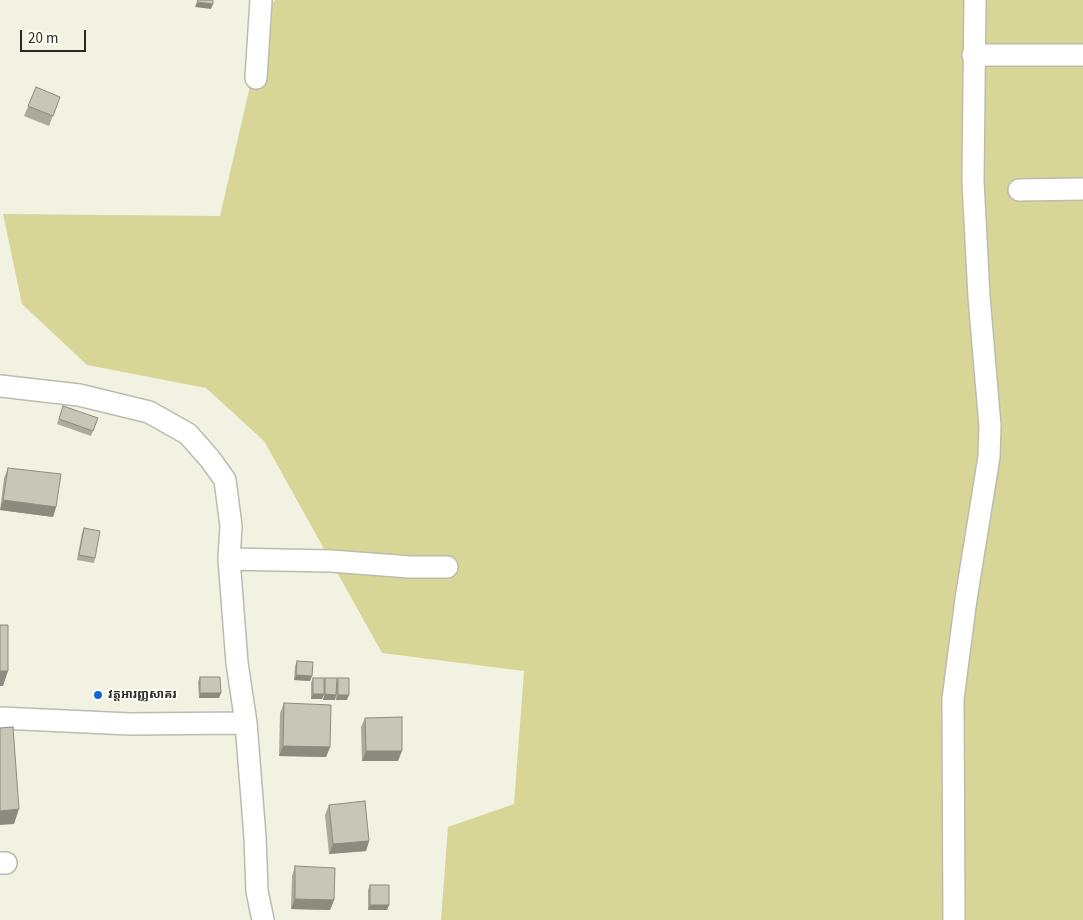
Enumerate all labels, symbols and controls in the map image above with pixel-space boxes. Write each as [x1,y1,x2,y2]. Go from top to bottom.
scale bar [22,20,89,52]
text: 20 m [28,28,58,49]
place label: វត្តអារញ្ញសាគរ [108,688,177,702]
marker: វត្តអារញ្ញសាគរ [92,689,104,701]

